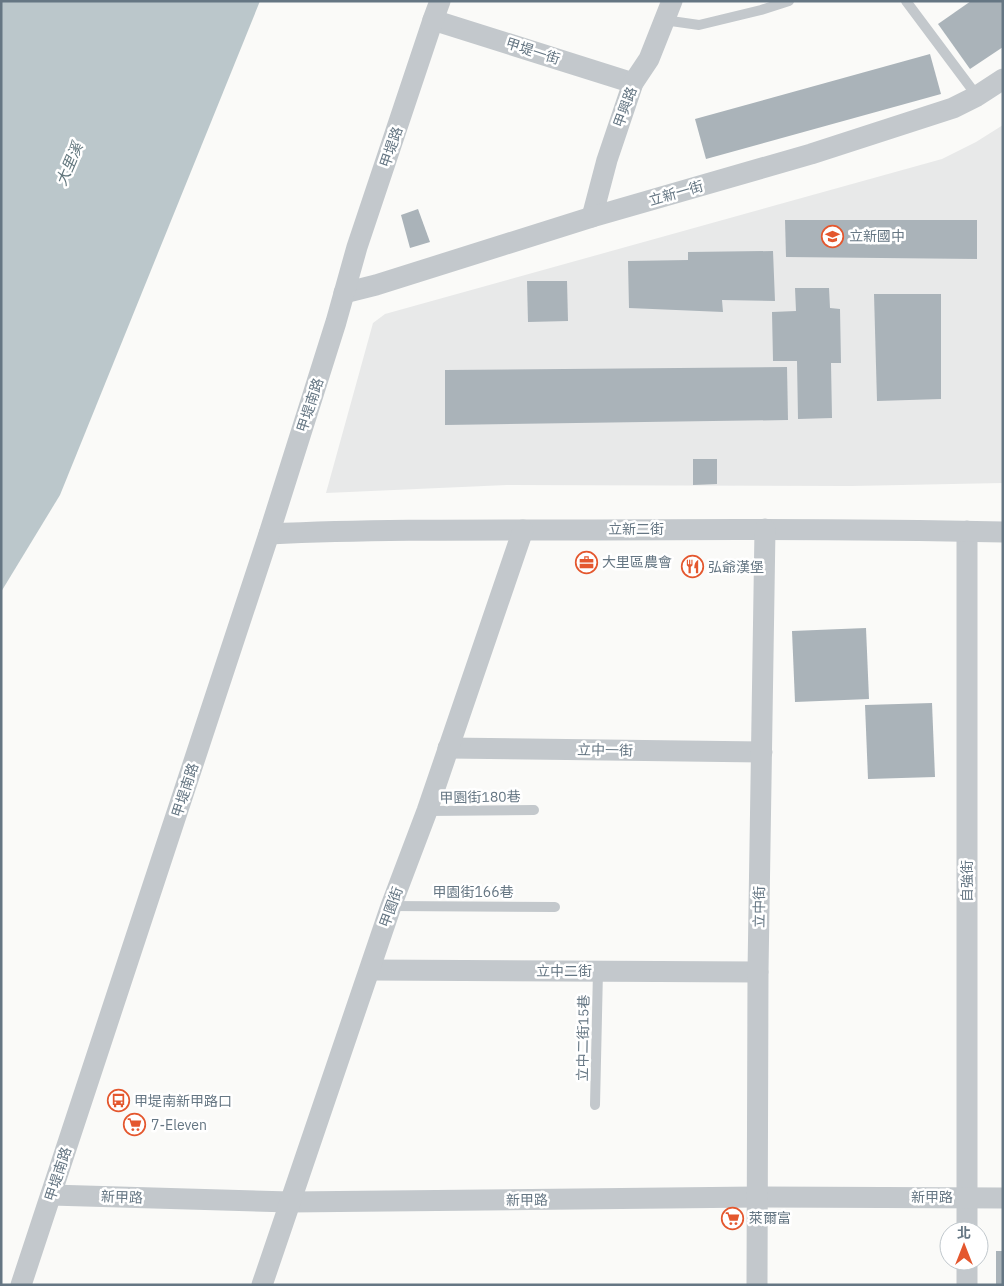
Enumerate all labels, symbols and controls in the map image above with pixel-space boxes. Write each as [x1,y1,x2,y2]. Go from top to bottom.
street label: 甲堤一街 [504,34,562,68]
street label: 甲興路 [609,84,641,130]
street label: 甲堤路 [376,124,406,170]
water label: 大里溪 [51,138,87,188]
street label: 立新一街 [647,177,705,209]
school or university icon: 立新國中 [821,224,845,248]
place label: 立新國中 [849,227,905,245]
street label: 甲堤南路 [293,376,327,434]
street label: 立新二街 [608,520,664,538]
office icon: 大里區農會 [574,550,598,574]
place label: 大里區農會 [602,553,672,571]
restaurant icon: 弘爺漢堡 [680,555,704,579]
place label: 弘爺漢堡 [708,558,764,576]
street label: 立中一街 [577,741,633,759]
street label: 甲堤南路 [168,761,202,819]
street label: 甲園街180巷 [439,787,521,807]
street label: 自強街 [958,860,976,902]
street label: 甲園街166巷 [432,883,514,901]
street label: 甲園街 [375,884,407,930]
street label: 立中街 [750,886,768,928]
street label: 立中二街 [536,962,592,980]
street label: 立中二街15巷 [573,994,593,1082]
bus stop icon: 甲堤南新甲路口 [106,1089,130,1113]
place label: 甲堤南新甲路口 [134,1092,232,1110]
supermarket icon: 7-Eleven [123,1113,147,1137]
place label: 7-Eleven [151,1116,207,1134]
street label: 甲堤南路 [41,1145,75,1203]
street label: 新甲路 [101,1187,143,1207]
street label: 新甲路 [911,1188,953,1206]
street label: 新甲路 [506,1191,548,1209]
supermarket icon: 萊爾富 [721,1206,745,1230]
place label: 萊爾富 [749,1209,791,1227]
north arrow [939,1221,989,1271]
text: 北 [957,1224,971,1242]

